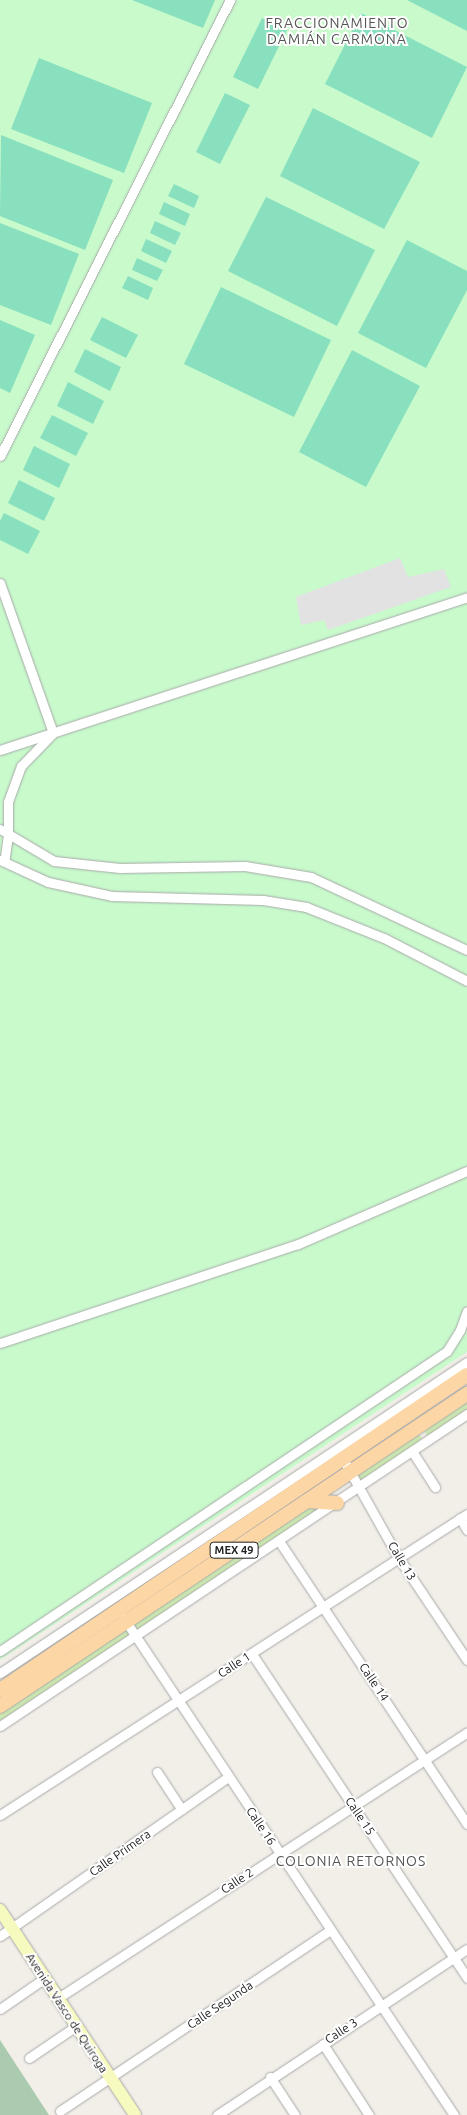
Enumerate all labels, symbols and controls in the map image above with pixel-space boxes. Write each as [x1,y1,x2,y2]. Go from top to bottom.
district label: FRACCIONAMIENTO DAMIÁN CARMONA [264,15,410,48]
street label: Calle 13 [385,1539,419,1583]
road number: MEX 49 [209,1542,259,1558]
street label: Calle 1 [215,1649,253,1681]
street label: Calle 14 [356,1660,392,1704]
street label: Calle 15 [342,1794,378,1838]
street label: Calle 16 [243,1804,279,1848]
street label: Calle Primera [87,1827,153,1879]
district label: COLONIA RETORNOS [274,1853,428,1869]
street label: Calle 2 [218,1865,256,1897]
street label: Avenida Vasco de Quiroga [23,1950,111,2076]
street label: Calle Segunda [185,1978,255,2032]
street label: Calle 3 [322,2015,360,2047]

